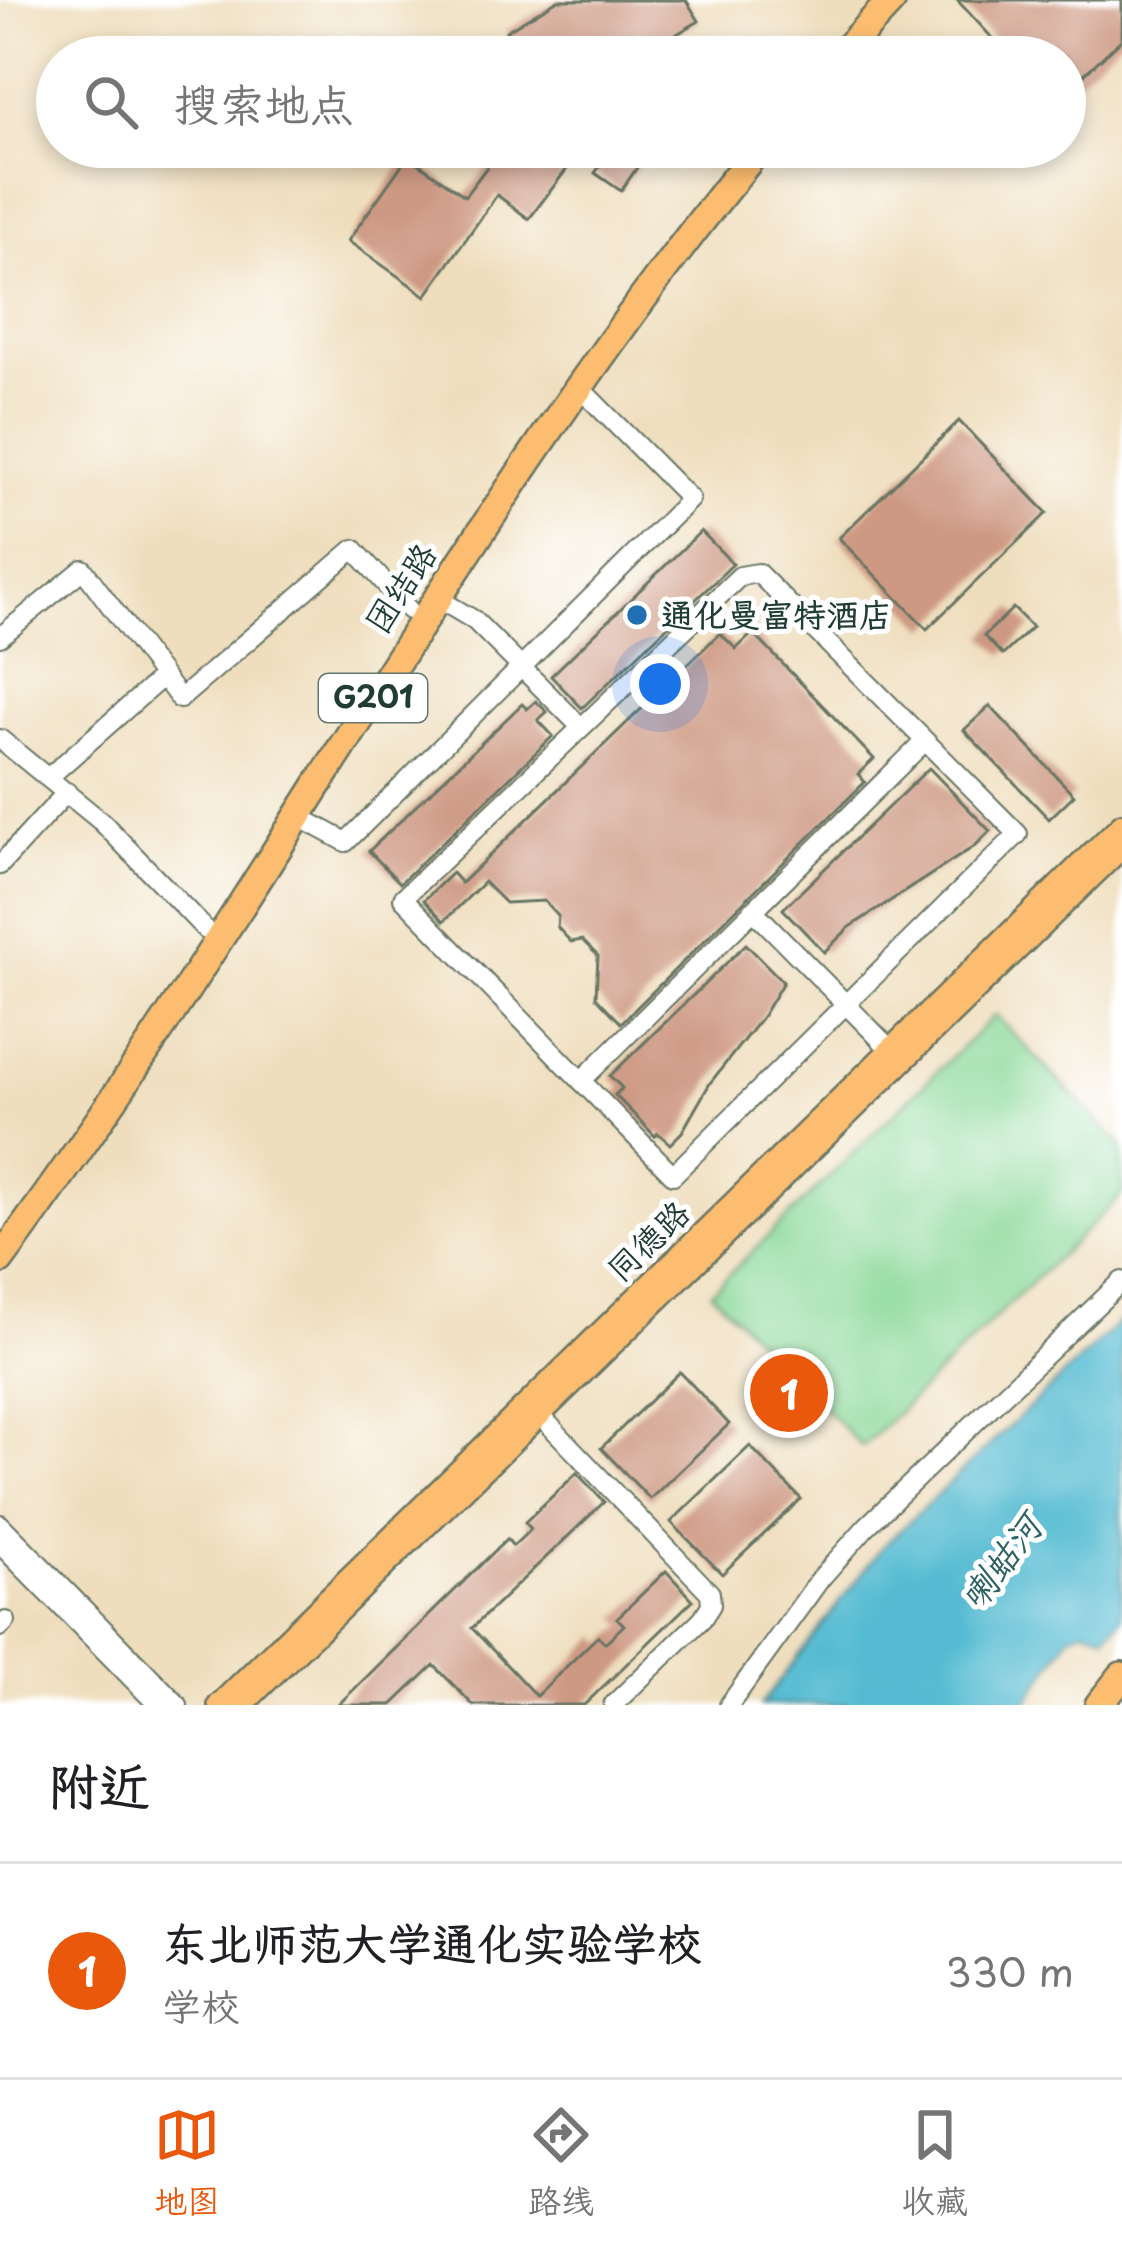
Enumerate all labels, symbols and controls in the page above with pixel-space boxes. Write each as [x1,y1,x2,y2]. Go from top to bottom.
search box [36,36,1086,168]
text: 搜索地点 [174,68,354,136]
icon: search [78,69,144,135]
street label: 团结路 [351,532,447,642]
place label: 通化曼富特酒店 [661,588,892,638]
marker: 通化曼富特酒店 [624,602,650,628]
your location [630,654,690,714]
road number: G201 [319,674,427,722]
street label: 同德路 [594,1187,700,1292]
pin: 1 [750,1348,828,1438]
water label: 喇蛄河 [945,1497,1056,1620]
text: 附近 [48,1745,150,1822]
text: 东北师范大学通化实验学校 [162,1907,702,1975]
text: 1 [78,1941,96,2000]
text: 330 m [946,1941,1074,2000]
text: 学校 [162,1975,240,2034]
tab: 地图 [154,2102,220,2224]
tab: 路线 [528,2102,594,2224]
tab: 收藏 [902,2102,968,2224]

